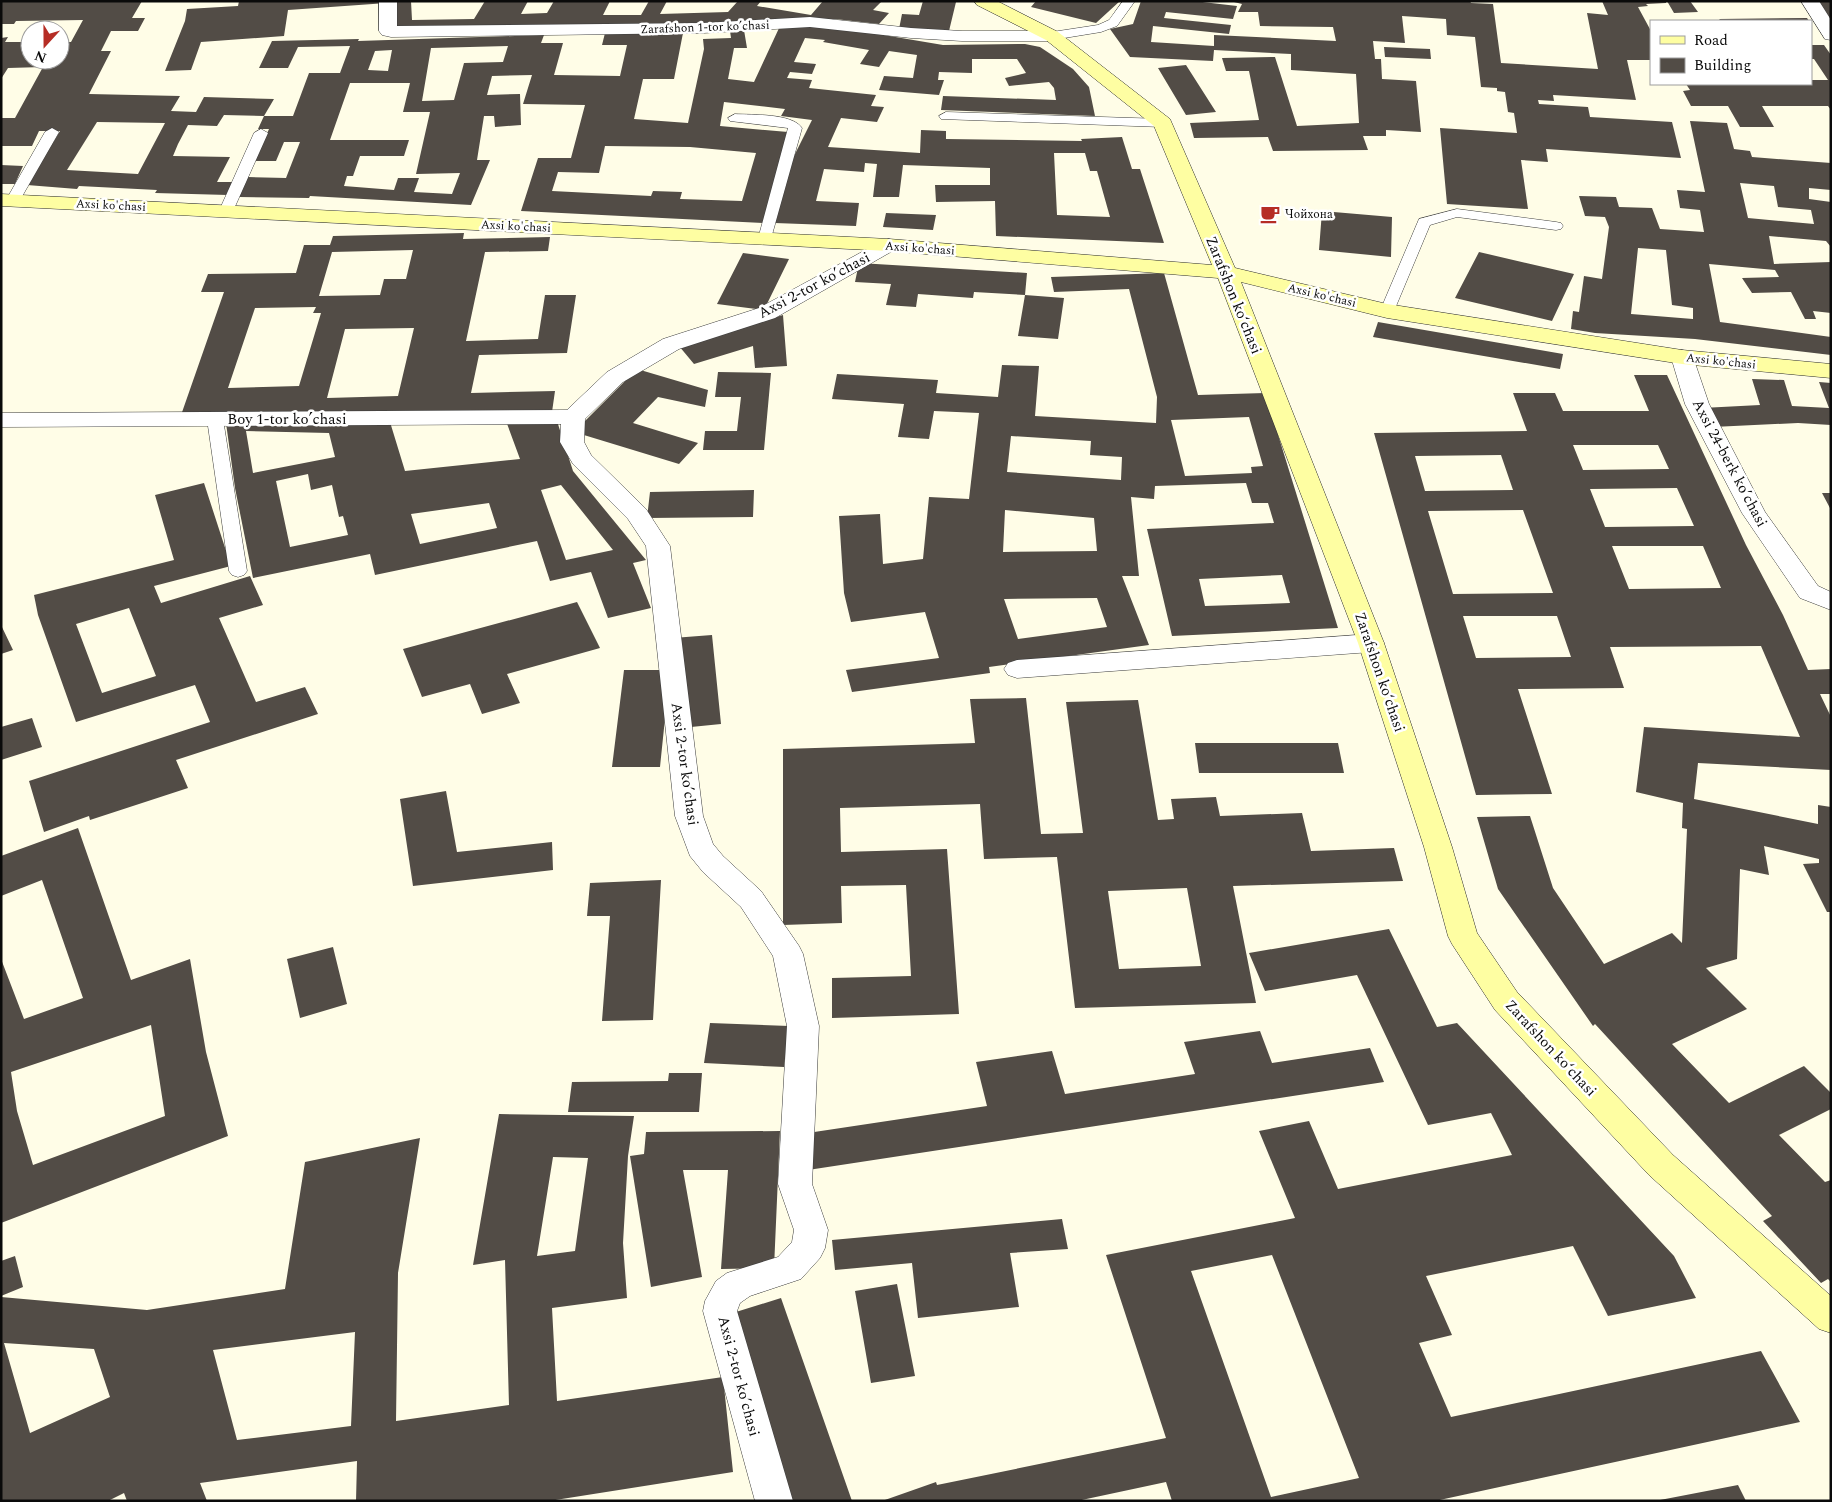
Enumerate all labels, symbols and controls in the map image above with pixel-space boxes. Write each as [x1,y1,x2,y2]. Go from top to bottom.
street label: Zarafshon 1-tor koʼchasi [640,16,770,39]
north arrow [20,20,70,70]
legend [1650,20,1812,85]
text: Road [1694,29,1728,52]
text: N [31,45,50,69]
text: Building [1694,54,1751,77]
street label: Axsi ko'chasi [76,194,147,217]
cafe icon: Чойхона [1259,203,1281,225]
place label: Чойхона [1285,205,1333,224]
street label: Axsi ko'chasi [481,215,552,238]
street label: Zarafshon koʻchasi [1199,233,1268,358]
street label: Axsi ko'chasi [884,237,956,260]
street label: Аxsi 2-tor koʼchasi [754,246,874,325]
street label: Axsi ko'chasi [1286,278,1358,313]
street label: Axsi ko'chasi [1685,348,1757,375]
street label: Аxsi 24-berk koʼchasi [1686,395,1773,531]
street label: Boy 1-tor koʼchasi [227,408,347,431]
street label: Zarafshon koʻchasi [1348,609,1411,735]
street label: Аxsi 2-tor koʼchasi [664,701,705,827]
street label: Zarafshon koʻchasi [1499,995,1602,1102]
street label: Аxsi 2-tor koʼchasi [711,1313,766,1439]

